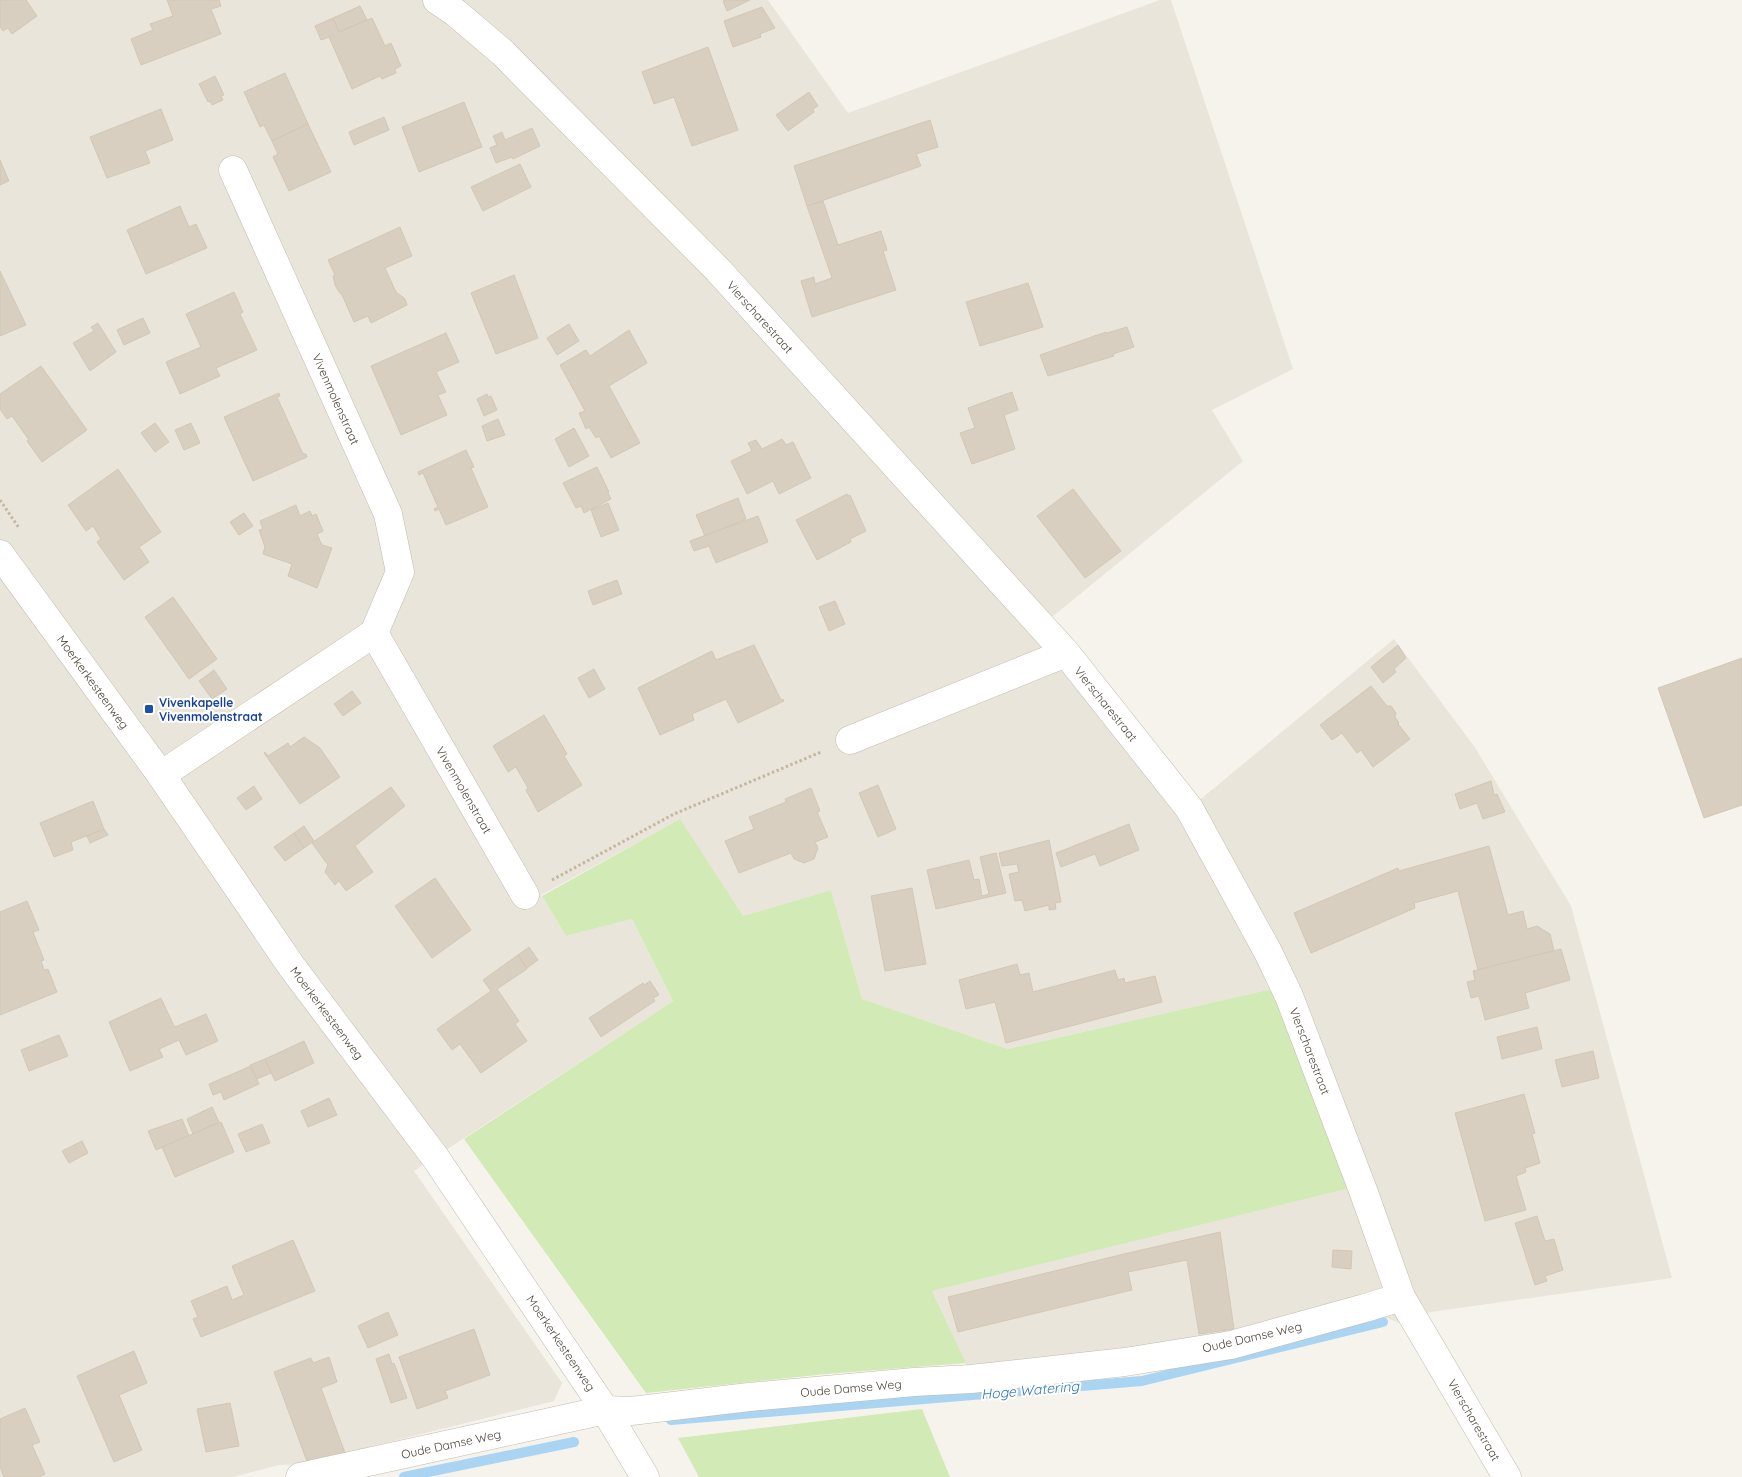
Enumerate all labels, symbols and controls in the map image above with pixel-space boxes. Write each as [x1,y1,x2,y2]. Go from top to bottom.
street label: Vierscharestraat [724,278,796,356]
street label: Vivenmolenstraat [309,351,363,447]
street label: Moerkerkesteenweg [54,632,132,732]
street label: Vierscharestraat [1071,664,1141,744]
place label: Vivenkapelle Vivenmolenstraat [159,695,263,724]
marker: Vivenkapelle Vivenmolenstraat [143,703,155,715]
street label: Vivenmolenstraat [433,744,495,836]
street label: Moerkerkesteenweg [287,964,367,1062]
street label: Vierscharestraat [1287,1005,1333,1097]
street label: Moerkerkesteenweg [523,1292,599,1394]
street label: Oude Damse Weg [1201,1318,1303,1356]
street label: Oude Damse Weg [800,1376,902,1400]
street label: Vierscharestraat [1445,1376,1503,1464]
water label: Hoge Watering [980,1377,1081,1403]
street label: Oude Damse Weg [400,1426,502,1462]

